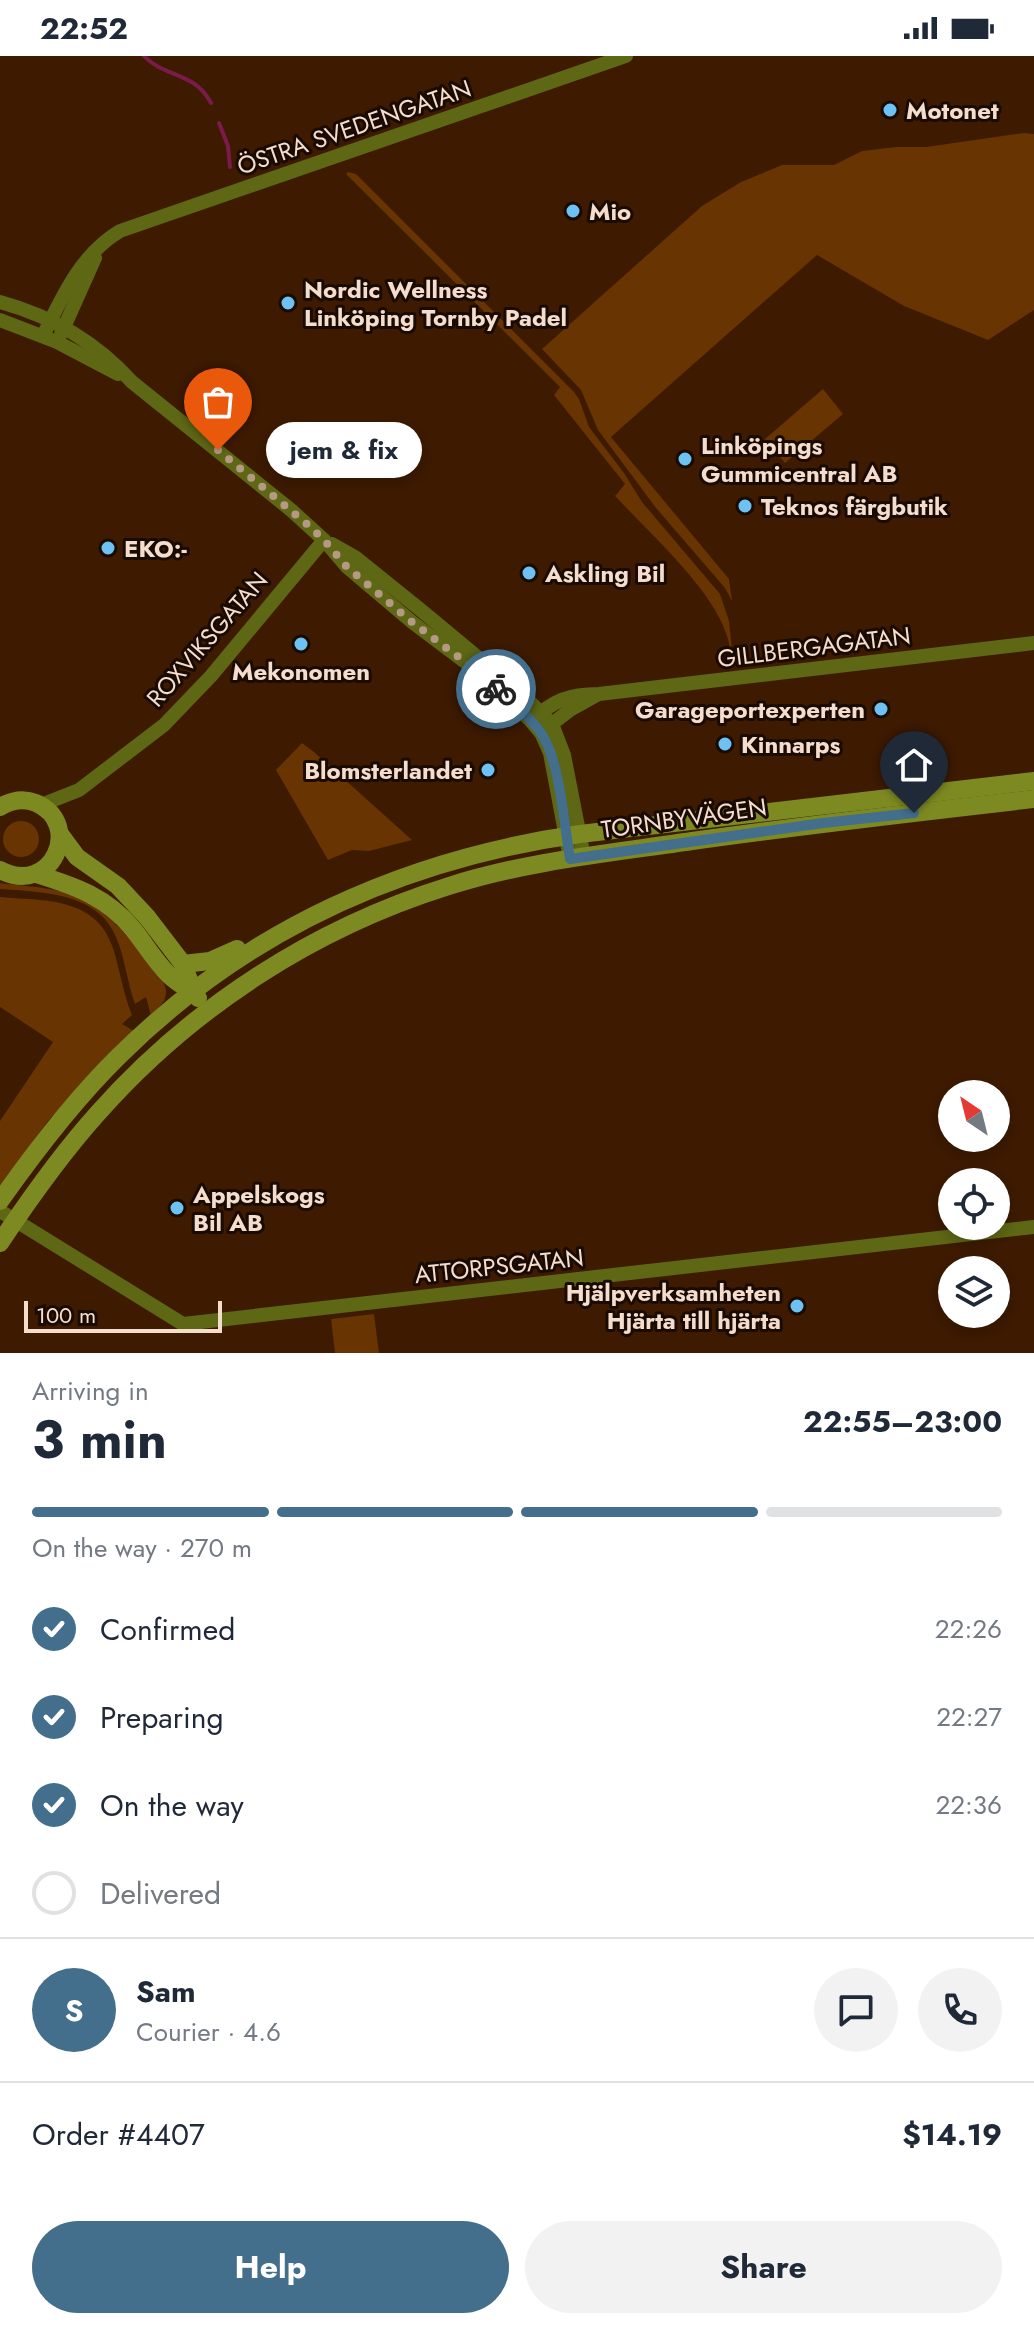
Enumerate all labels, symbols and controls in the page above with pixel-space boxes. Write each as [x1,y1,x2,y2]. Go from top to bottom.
text: 22:52 [40,7,128,50]
street label: ÖSTRA SVEDENGATAN [232,71,476,183]
place label: Motonet [906,93,999,128]
marker: Motonet [881,101,899,119]
place label: Mio [589,194,631,229]
marker: Mio [564,202,582,220]
place label: Nordic Wellness Linköping Tornby Padel [304,272,567,335]
marker: Nordic Wellness Linköping Tornby Padel [279,294,297,312]
pin [184,368,252,450]
icon: bag [196,380,240,424]
callout: jem & fix [266,422,422,478]
place label: Linköpings Gummicentral AB [701,428,897,491]
text: jem & fix [290,431,398,469]
marker: Linköpings Gummicentral AB [676,450,694,468]
place label: Teknos färgbutik [761,489,948,524]
marker: Teknos färgbutik [736,497,754,515]
place label: EKO:- [124,531,187,566]
marker: EKO:- [99,539,117,557]
place label: Askling Bil [544,556,665,591]
street label: ROXVIKSGATAN [138,564,276,714]
marker: Askling Bil [520,564,538,582]
street label: GILLBERGAGATAN [715,618,913,676]
marker: Mekonomen [292,635,310,653]
courier [456,649,536,729]
place label: Mekonomen [232,654,370,689]
icon: bike [474,667,518,711]
place label: Garageportexperten [635,692,865,727]
marker: Garageportexperten [872,700,890,718]
place label: Kinnarps [741,727,841,762]
pin [880,731,948,813]
marker: Kinnarps [716,735,734,753]
icon: home [892,743,936,787]
place label: Blomsterlandet [304,753,472,788]
marker: Blomsterlandet [479,761,497,779]
street label: TORNBYVÄGEN [599,789,769,847]
north arrow [938,1080,1010,1152]
map controls [938,1080,1010,1328]
button: locate [938,1168,1010,1240]
place label: Appelskogs Bil AB [192,1177,325,1240]
marker: Appelskogs Bil AB [168,1199,186,1217]
street label: ATTORPSGATAN [413,1240,585,1292]
button: layers [938,1256,1010,1328]
place label: Hjälpverksamheten Hjärta till hjärta [566,1275,781,1338]
scale bar [24,1297,222,1333]
marker: Hjälpverksamheten Hjärta till hjärta [788,1297,806,1315]
text: 100 m [36,1299,96,1331]
text: Arriving in [32,1372,149,1410]
text: 22:55–23:00 [803,1400,1002,1443]
text: 3 min [32,1402,167,1478]
text: On the way · 270 m [32,1529,252,1567]
icon: check [32,1607,76,1651]
text: Confirmed [100,1608,235,1651]
text: 22:26 [935,1610,1002,1648]
icon: check [32,1695,76,1739]
text: Preparing [100,1696,224,1739]
text: 22:27 [936,1698,1002,1736]
icon: check [32,1783,76,1827]
text: On the way [100,1784,244,1827]
text: 22:36 [935,1786,1002,1824]
text: Delivered [100,1872,221,1915]
button: chat [814,1968,898,2052]
button: phone [918,1968,1002,2052]
text: Sam [136,1970,196,2013]
text: S [65,1989,83,2032]
text: Courier · 4.6 [136,2013,281,2051]
text: Order #4407 [32,2113,205,2156]
text: $14.19 [902,2113,1002,2156]
button: Help [32,2221,509,2313]
button: Share [525,2221,1002,2313]

